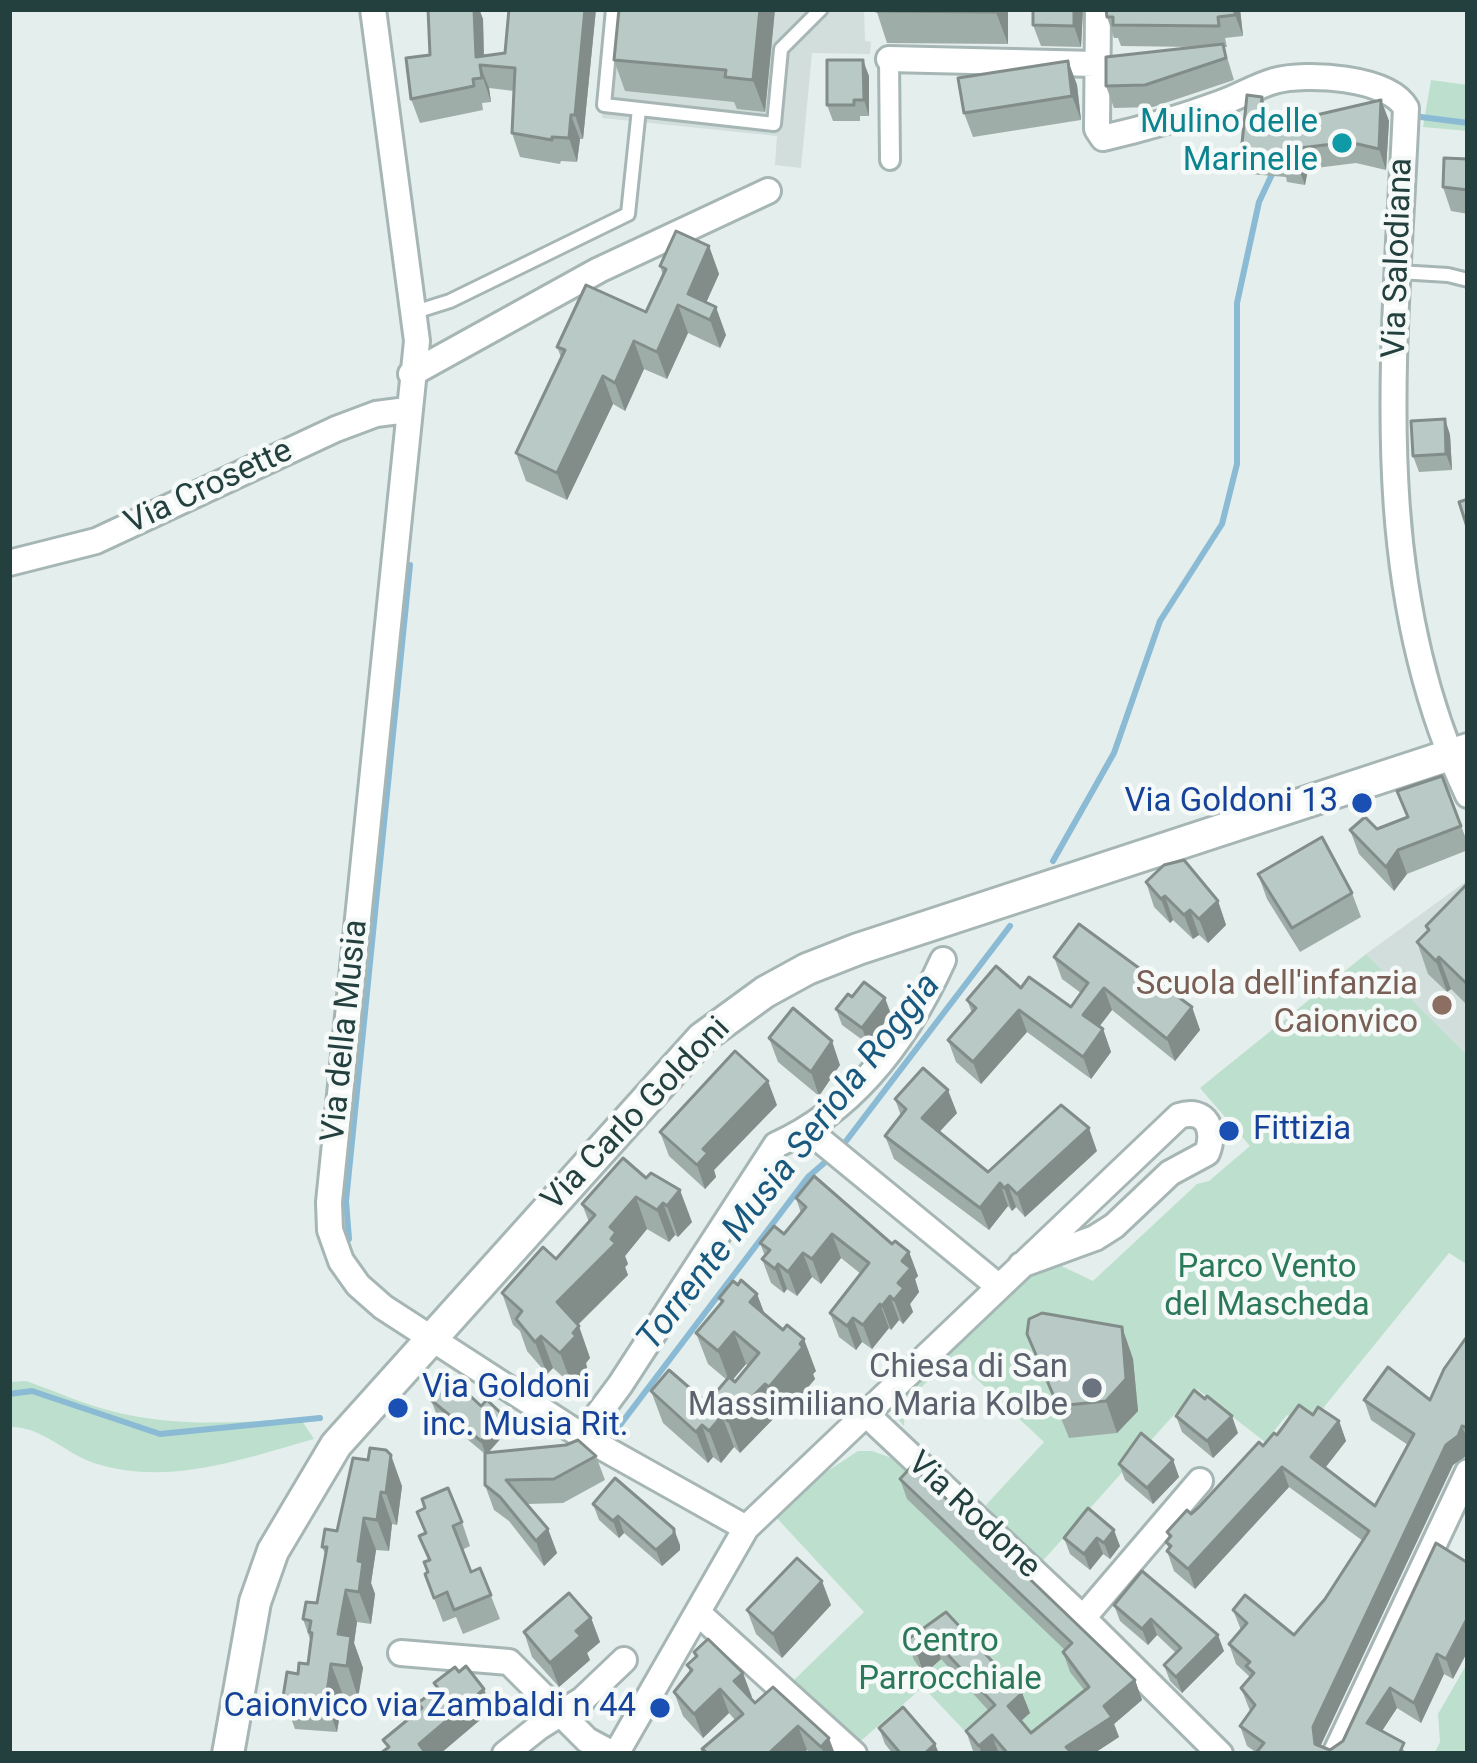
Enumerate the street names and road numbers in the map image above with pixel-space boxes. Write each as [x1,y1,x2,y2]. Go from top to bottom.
street label: Via Salodiana [1376,157,1422,359]
street label: Via Crosette [119,432,299,544]
street label: Via della Musia [315,918,377,1144]
street label: Via Carlo Goldoni [535,1010,739,1220]
street label: Via Rodone [898,1444,1048,1588]

